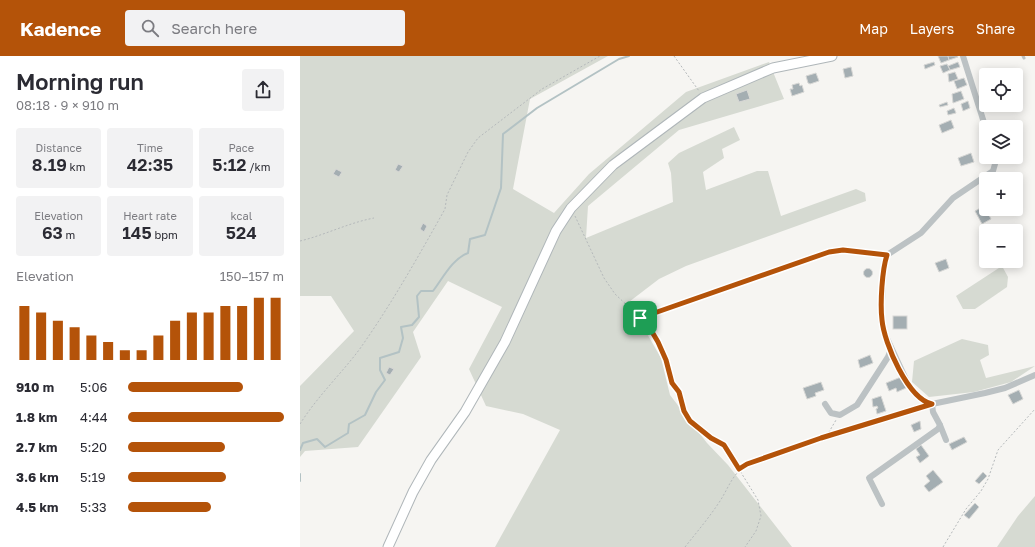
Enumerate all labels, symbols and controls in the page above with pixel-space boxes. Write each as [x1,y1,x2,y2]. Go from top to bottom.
search box [125,10,405,46]
text: Kadence [20,17,101,40]
icon: search [139,17,161,39]
text: Search here [171,19,257,37]
text: Map [859,20,888,37]
text: Layers [910,20,954,37]
text: Share [976,20,1015,37]
text: Morning run [16,68,144,95]
map controls [979,68,1023,268]
button: locate [979,68,1023,112]
button: share [242,69,284,111]
text: 08:18 · 9 × 910 m [16,97,119,113]
button: layers [979,120,1023,164]
text: Distance [36,141,82,154]
text: Time [137,141,163,154]
text: Pace [228,141,254,154]
text: 8.19 [32,154,67,175]
text: 42:35 [127,154,173,175]
text: 5:12 [212,154,246,175]
text: km [67,160,86,173]
text: /km [246,160,270,173]
button: + [979,172,1023,216]
text: Elevation [34,209,83,222]
text: Heart rate [123,209,177,222]
text: kcal [230,209,252,222]
text: 63 [42,222,63,243]
text: 145 [122,222,152,243]
text: 524 [226,222,257,243]
button: − [979,224,1023,268]
text: m [63,228,75,241]
text: bpm [152,228,178,241]
text: Elevation [16,268,74,284]
text: 150–157 m [220,268,284,284]
pin [623,301,657,335]
icon: arrive [629,307,651,329]
text: 910 m [16,379,54,395]
text: 5:06 [80,379,107,395]
text: 1.8 km [16,409,57,425]
text: 4:44 [80,409,108,425]
text: 2.7 km [16,439,57,455]
text: 5:20 [80,439,107,455]
text: 3.6 km [16,469,59,485]
text: 5:19 [80,469,106,485]
text: 4.5 km [16,499,58,515]
text: 5:33 [80,499,107,515]

